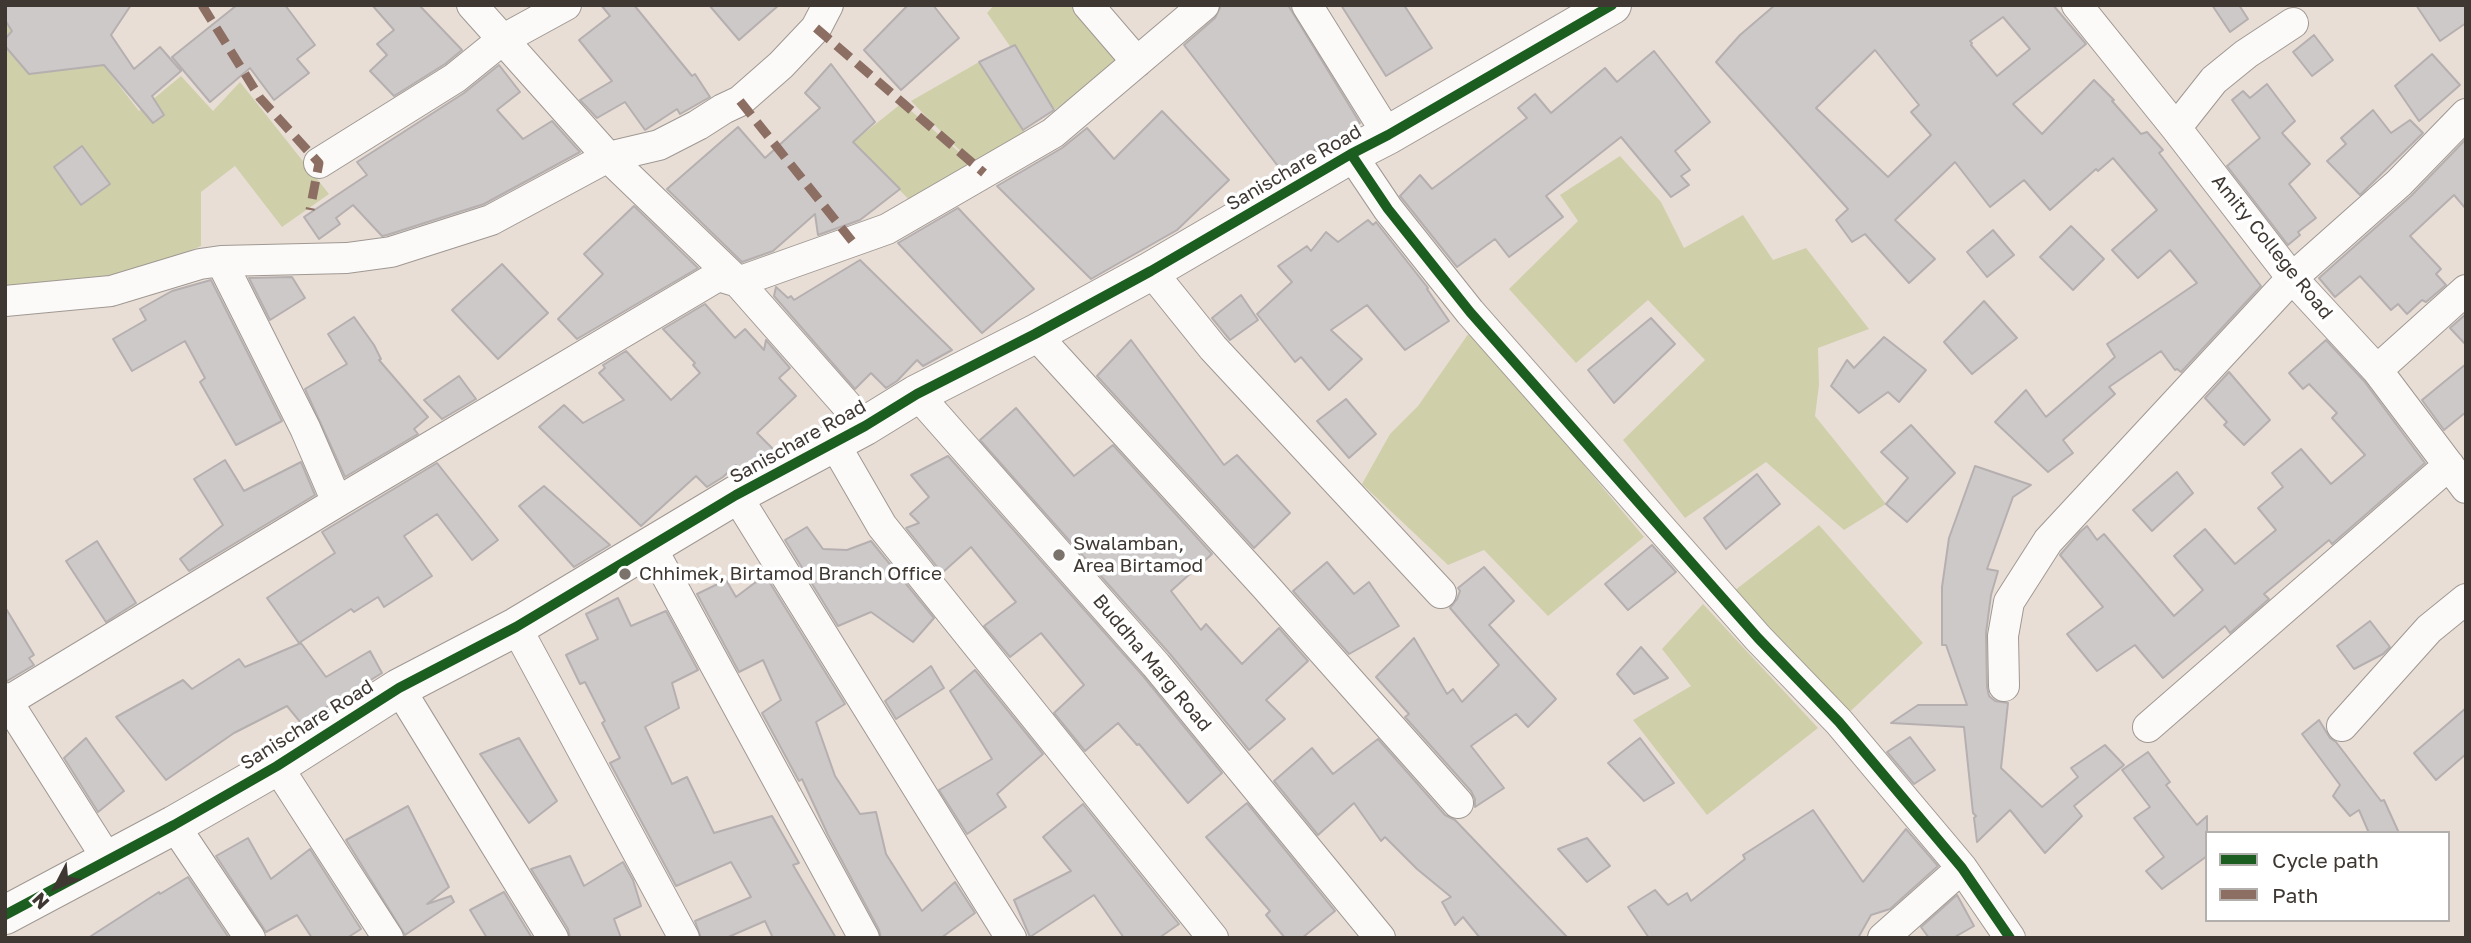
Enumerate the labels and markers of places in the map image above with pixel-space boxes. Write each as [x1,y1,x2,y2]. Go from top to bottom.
place label: Swalamban, Area Birtamod [1073,533,1203,577]
marker: Swalamban, Area Birtamod [1051,547,1067,563]
place label: Chhimek, Birtamod Branch Office [639,563,942,585]
marker: Chhimek, Birtamod Branch Office [617,566,633,582]

